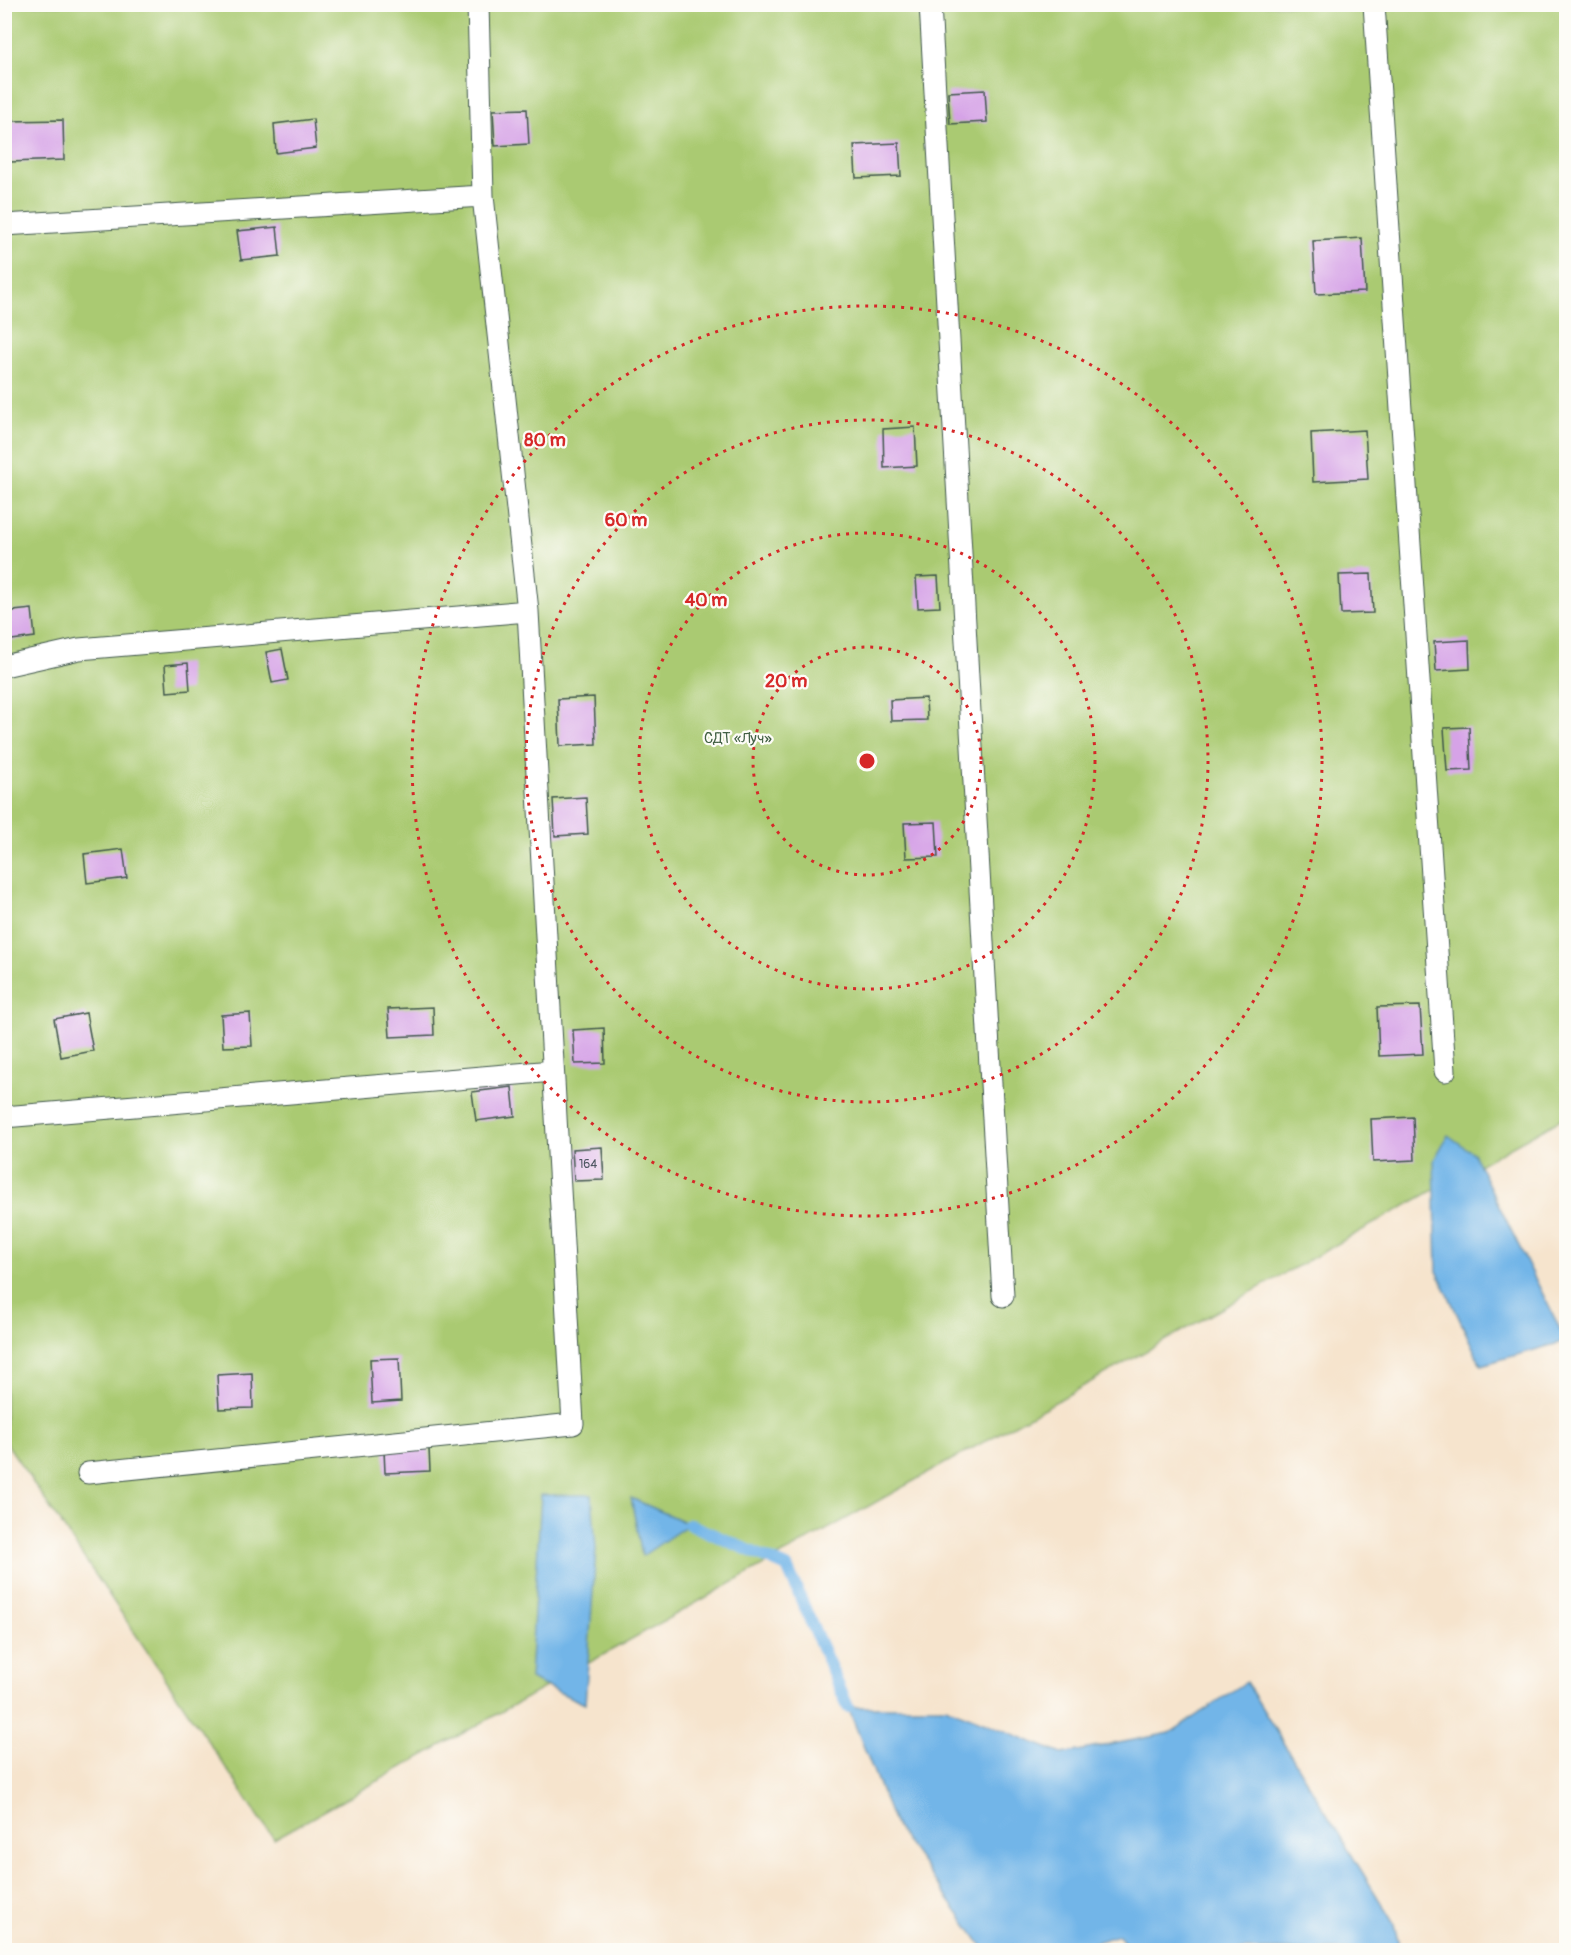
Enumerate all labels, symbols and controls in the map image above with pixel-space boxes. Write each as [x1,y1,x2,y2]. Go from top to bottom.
text: 80 m [524,429,566,452]
text: 60 m [605,509,647,532]
text: 40 m [685,589,727,612]
text: 20 m [765,670,807,693]
park label: СДТ «Луч» [704,729,772,748]
centre of rings [857,751,877,771]
house number: 164 [579,1157,597,1172]

